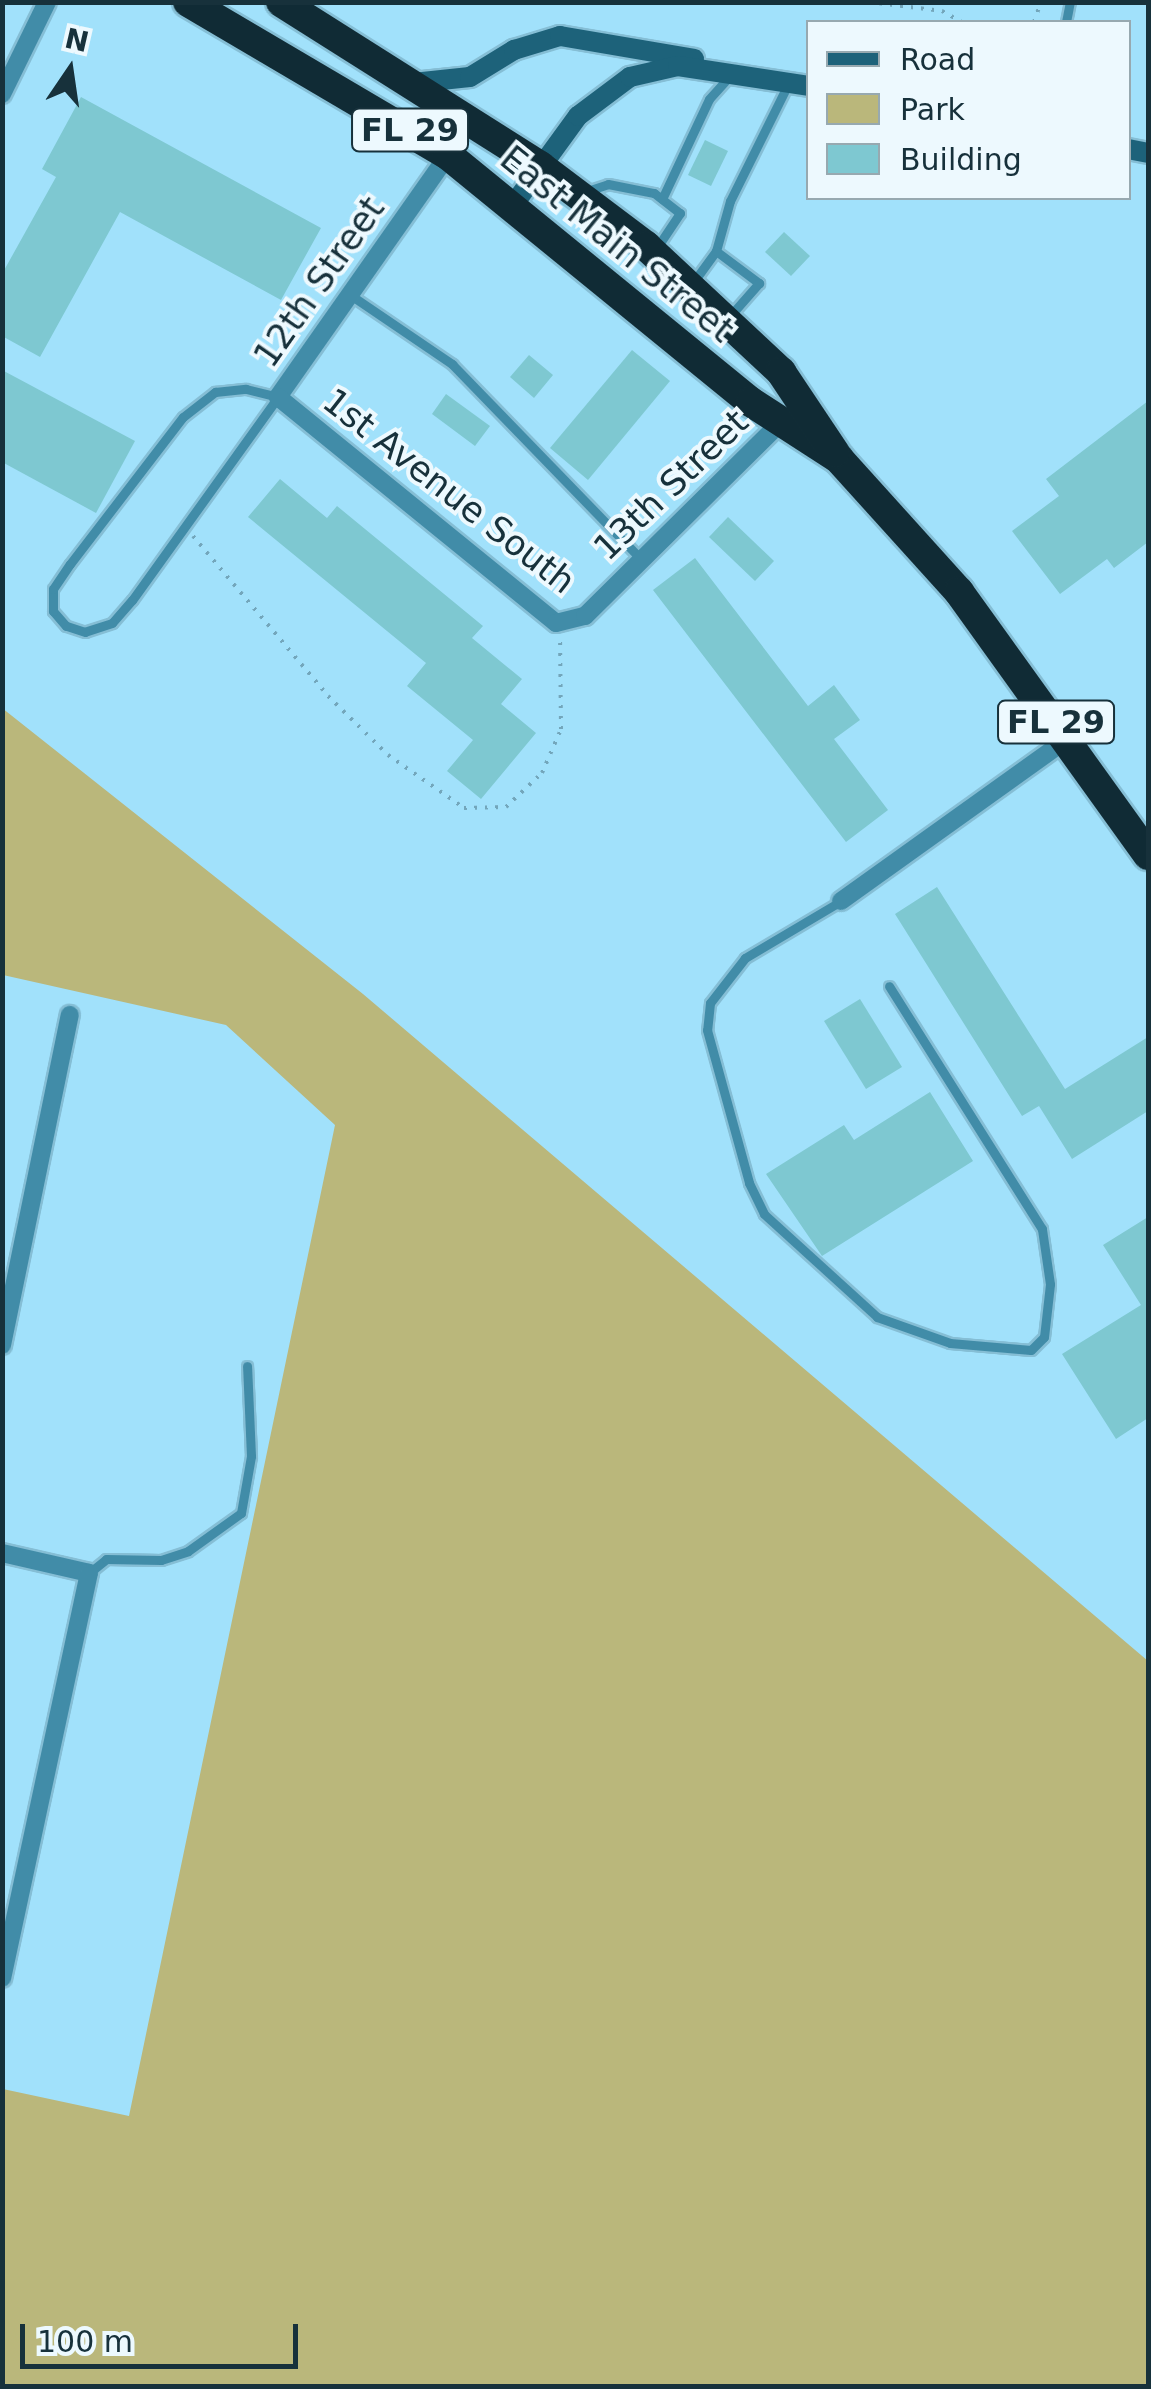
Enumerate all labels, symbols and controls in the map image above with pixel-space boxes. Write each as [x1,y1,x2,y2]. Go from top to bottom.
north arrow [20,20,120,120]
legend [806,20,1131,200]
text: N [62,22,92,59]
text: Road [900,42,975,77]
text: Park [900,92,965,127]
road number: FL 29 [350,103,470,157]
street label: East Main Street [492,137,742,351]
text: Building [900,142,1022,177]
street label: 12th Street [245,189,393,375]
street label: 1st Avenue South [315,380,583,602]
street label: 13th Street [585,401,757,569]
road number: FL 29 [996,695,1116,749]
scale bar [25,2304,302,2366]
text: 100 m [37,2324,133,2359]

